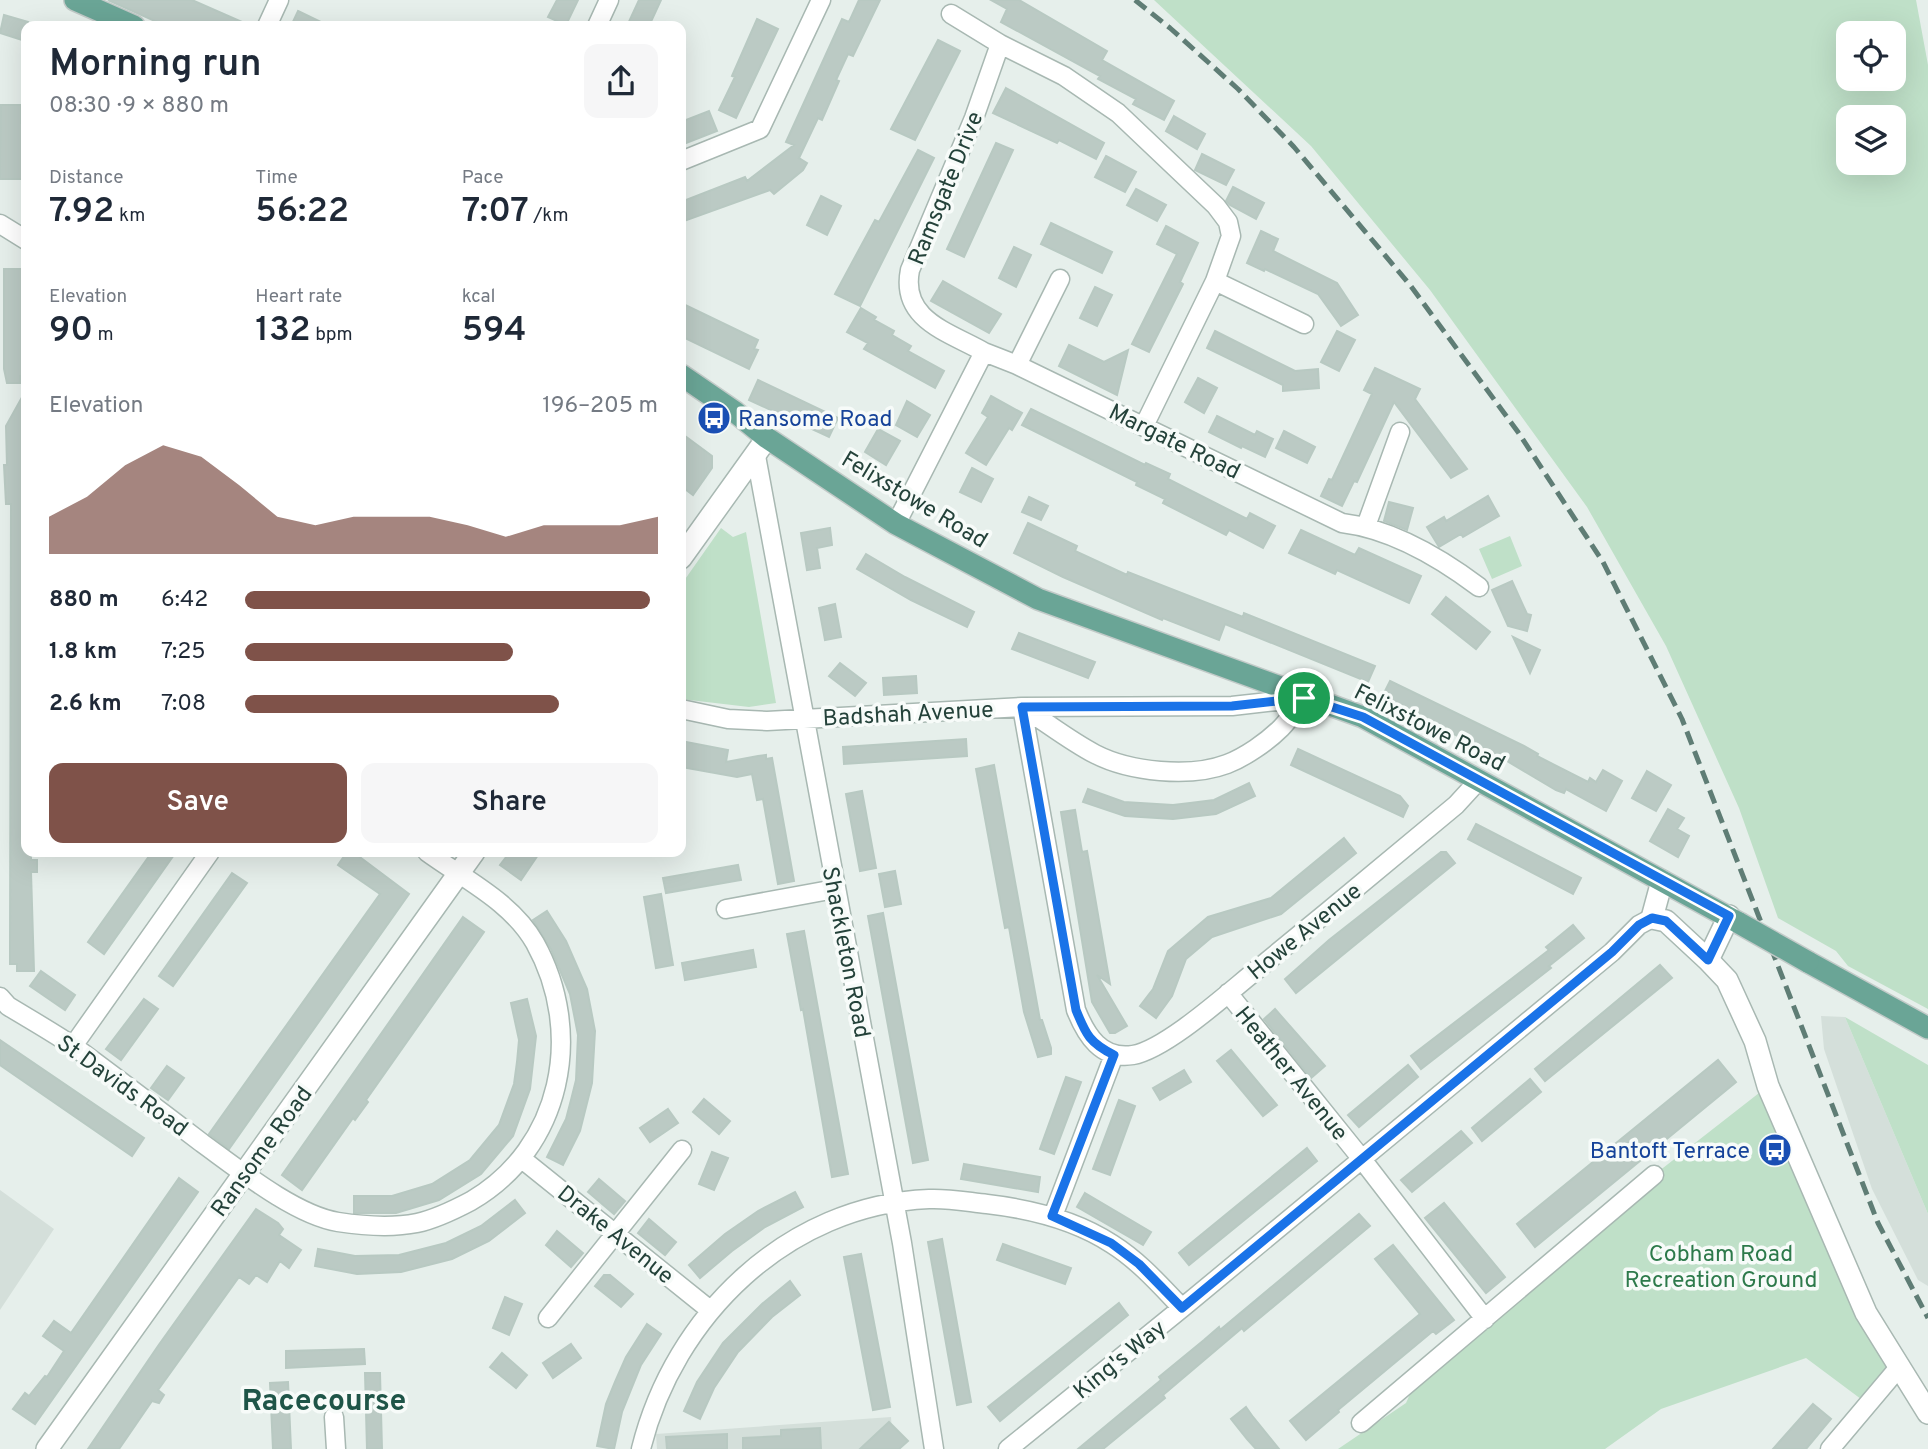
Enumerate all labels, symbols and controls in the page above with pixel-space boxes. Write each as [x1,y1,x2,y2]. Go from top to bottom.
map controls [1836,21,1906,175]
button: locate [1836,21,1906,91]
text: Morning run [49,41,262,90]
button: share [584,44,658,118]
text: 08:30 · 9 × 880 m [49,92,229,121]
button: layers [1836,105,1906,175]
street label: Ramsgate Drive [903,108,991,270]
text: Distance [49,166,124,190]
text: Time [255,166,298,190]
text: Pace [462,166,503,190]
text: 7.92 [49,190,114,234]
text: 56:22 [255,190,349,234]
text: 7:07 [462,190,529,234]
text: km [114,204,145,228]
text: /km [529,204,569,228]
text: Elevation [49,285,127,309]
text: Heart rate [255,285,342,309]
text: kcal [462,285,495,309]
text: 90 [49,309,93,353]
text: 132 [255,309,311,353]
text: 594 [462,309,527,353]
text: m [93,323,114,347]
text: bpm [311,323,353,347]
text: Elevation [49,392,144,421]
text: 196–205 m [542,392,658,421]
bus stop icon: Ransome Road [695,399,733,437]
street label: Margate Road [1103,399,1244,488]
place label: Ransome Road [738,406,893,435]
street label: Felixstowe Road [835,446,992,556]
text: 880 m [49,586,119,615]
text: 6:42 [161,586,208,615]
text: 1.8 km [49,638,117,667]
text: 7:25 [161,638,206,667]
pin [1274,668,1334,728]
icon: arrive [1285,679,1323,717]
street label: Felixstowe Road [1348,679,1509,780]
text: 2.6 km [49,690,122,719]
text: 7:08 [161,690,206,719]
street label: Badshah Avenue [822,697,994,734]
button: Save [49,763,347,843]
button: Share [361,763,658,843]
street label: Shackleton Road [814,864,875,1041]
street label: Howe Avenue [1243,878,1369,988]
street label: Heather Avenue [1227,1001,1353,1148]
street label: St Davids Road [50,1030,193,1144]
street label: Ransome Road [206,1081,320,1224]
bus stop icon: Bantoft Terrace [1756,1131,1794,1169]
place label: Bantoft Terrace [1590,1138,1750,1167]
street label: Drake Avenue [550,1180,679,1292]
park label: Cobham Road Recreation Ground [1625,1241,1817,1296]
street label: King's Way [1068,1315,1173,1407]
district label: Racecourse [242,1384,406,1421]

